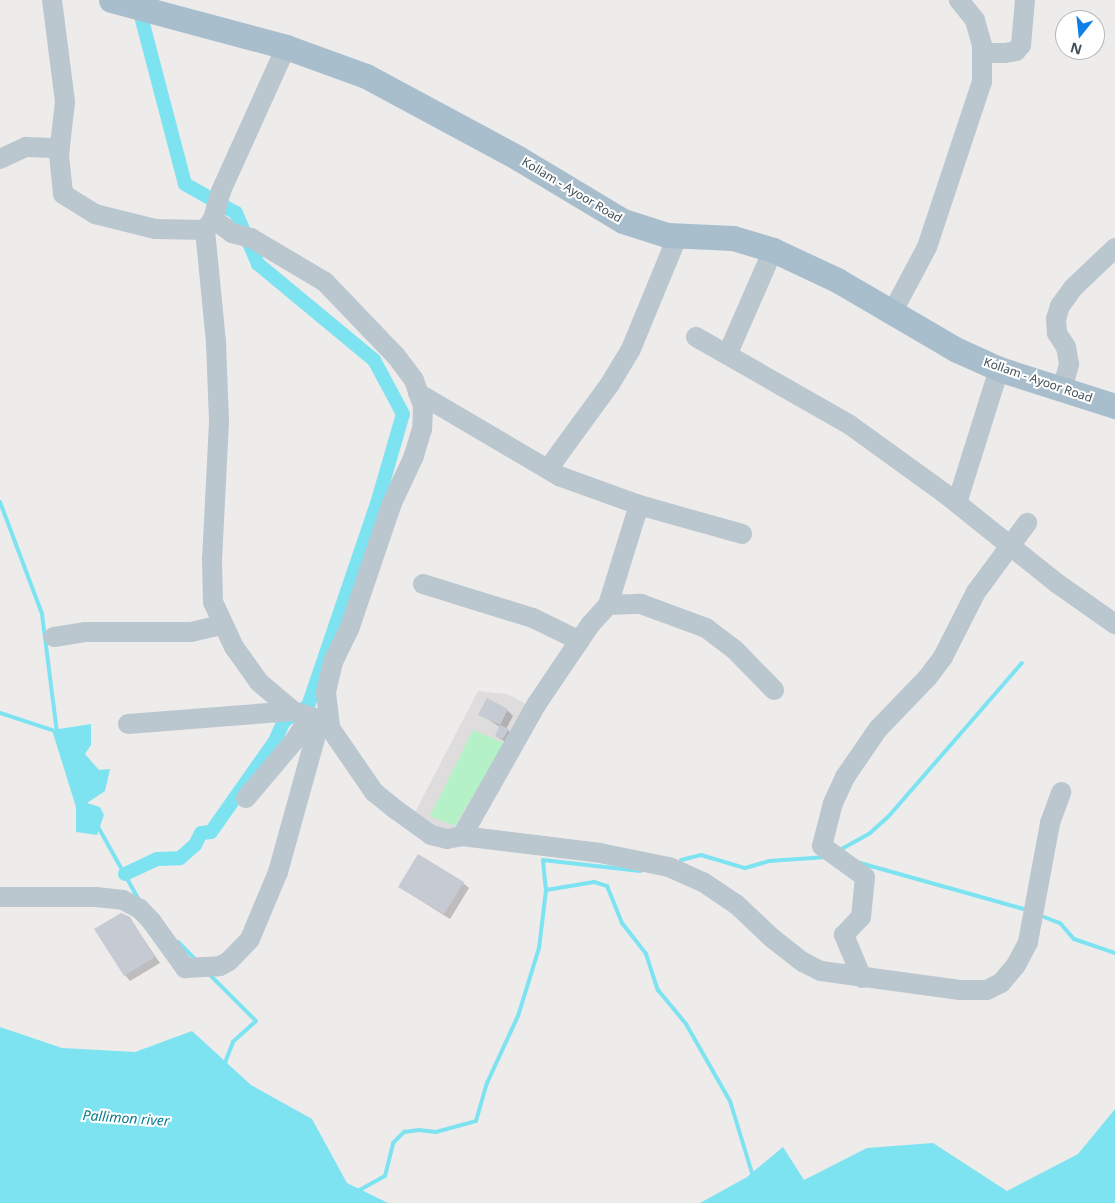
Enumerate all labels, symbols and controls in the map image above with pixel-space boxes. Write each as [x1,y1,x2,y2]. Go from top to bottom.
north arrow [1055,10,1105,60]
text: N [1068,38,1084,60]
street label: Kollam - Ayoor Road [519,154,625,226]
street label: Kollam - Ayoor Road [982,355,1094,405]
water label: Pallimon river [82,1107,170,1129]

